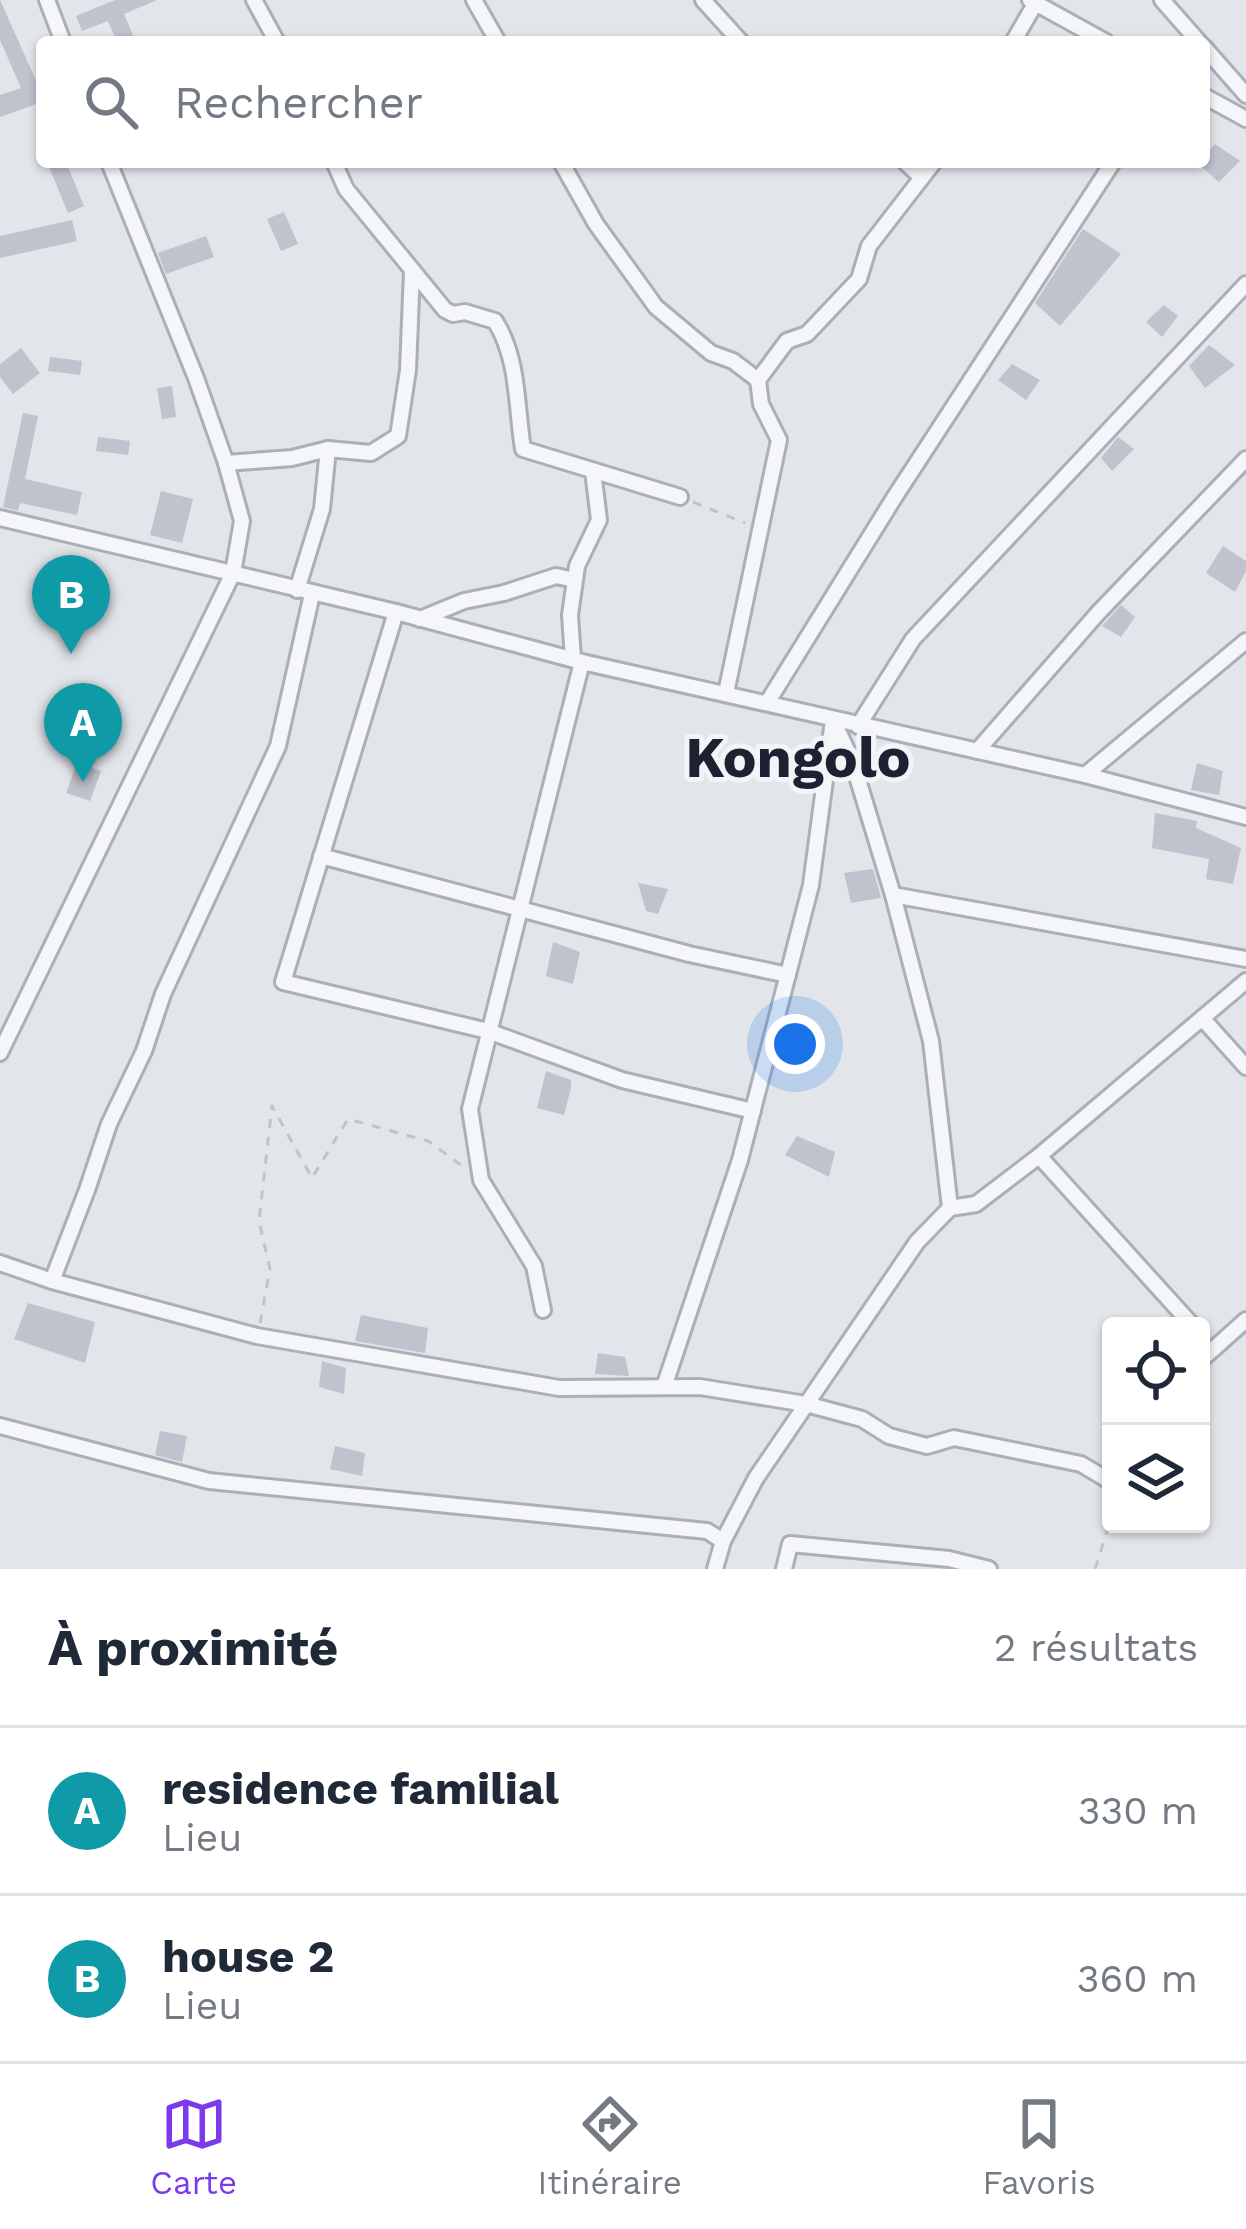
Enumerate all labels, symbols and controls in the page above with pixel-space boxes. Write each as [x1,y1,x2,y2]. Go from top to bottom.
search box [36,36,1210,168]
icon: search [78,69,144,135]
text: Rechercher [174,76,423,129]
pin: B [32,555,110,654]
pin: A [44,683,122,782]
district label: Kongolo [685,724,911,791]
your location [765,1014,825,1074]
map controls [1102,1317,1210,1533]
button: locate [1102,1317,1210,1425]
button: layers [1102,1425,1210,1533]
text: À proximité [48,1618,338,1677]
text: 2 résultats [994,1625,1198,1670]
text: residence familial [162,1762,559,1815]
text: A [74,1788,100,1833]
text: 330 m [1078,1788,1198,1833]
text: Lieu [162,1815,242,1860]
text: house 2 [162,1930,334,1983]
text: B [74,1956,100,2001]
text: 360 m [1077,1956,1198,2001]
text: Lieu [162,1983,242,2028]
tab: Carte [150,2091,237,2202]
tab: Itinéraire [538,2091,682,2202]
tab: Favoris [983,2091,1096,2202]

